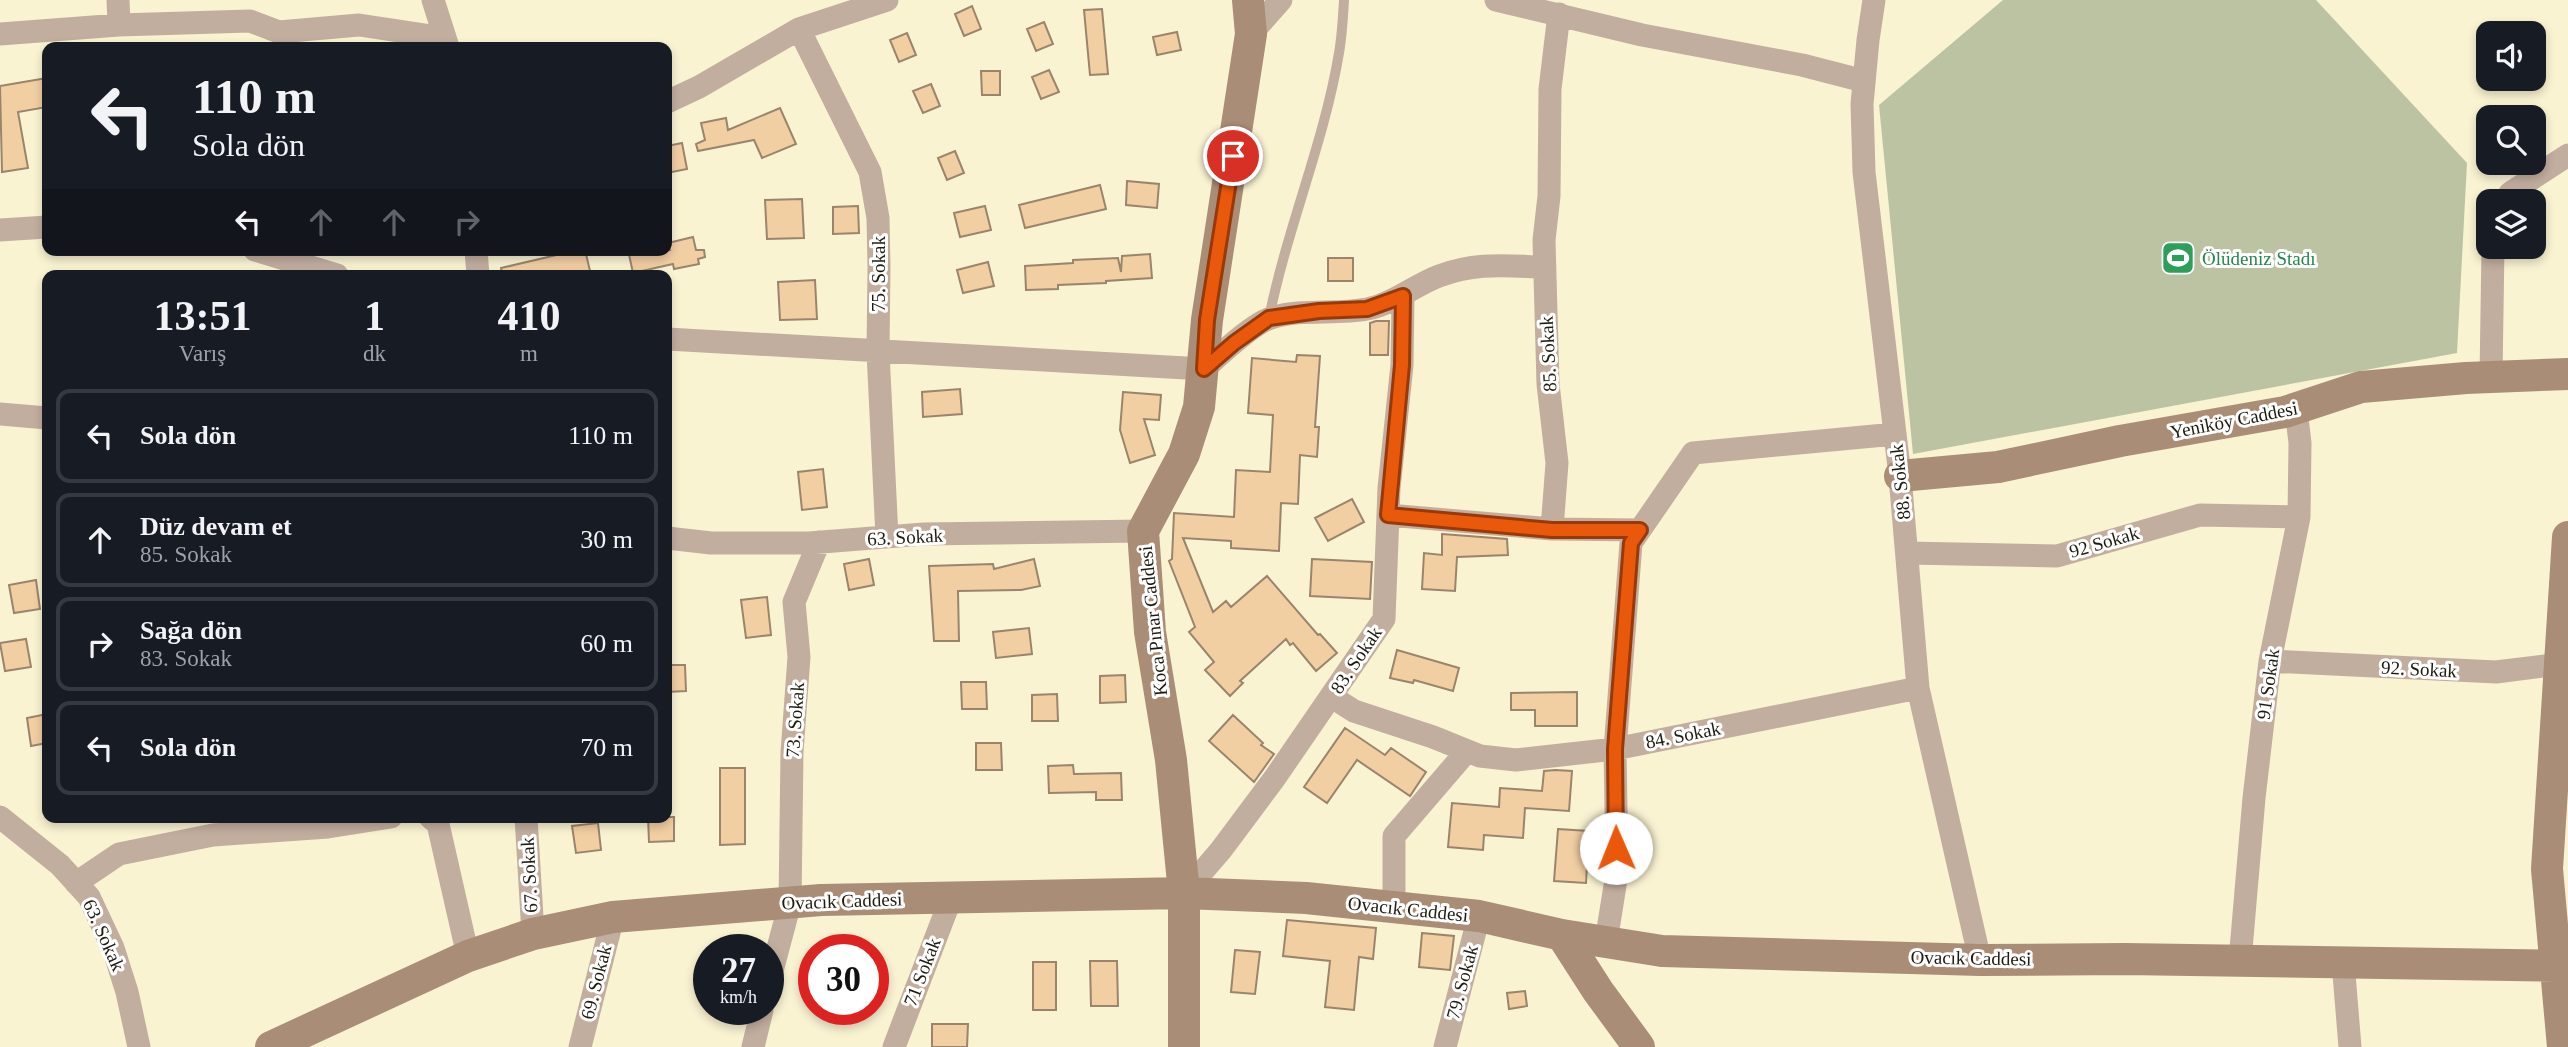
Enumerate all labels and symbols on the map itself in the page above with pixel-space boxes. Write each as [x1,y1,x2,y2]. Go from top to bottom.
pin [1203,126,1263,186]
street label: 75. Sokak [868,236,889,312]
sports icon: Ölüdeniz Stadı [2159,239,2197,277]
place label: Ölüdeniz Stadı [2202,248,2315,269]
street label: 85. Sokak [1535,315,1560,392]
street label: Yeniköy Caddesi [2168,397,2300,443]
street label: 88. Sokak [1886,443,1914,521]
street label: 92 Sokak [2067,522,2142,562]
street label: 63. Sokak [867,524,944,549]
street label: Koca Pınar Caddesi [1135,545,1171,697]
street label: 83. Sokak [1326,622,1386,697]
street label: 91 Sokak [2253,647,2283,721]
street label: 92. Sokak [2381,657,2458,682]
street label: 73. Sokak [782,681,808,759]
street label: 84. Sokak [1644,717,1723,753]
position arrow [1579,811,1653,885]
street label: 67. Sokak [516,836,541,913]
street label: Ovacık Caddesi [781,888,903,914]
street label: Ovacık Caddesi [1347,892,1469,926]
street label: 63. Sokak [79,896,129,974]
speed limit sign: 30 [798,934,889,1025]
street label: 71 Sokak [899,935,945,1009]
street label: 69. Sokak [577,942,616,1021]
street label: 79. Sokak [1442,942,1482,1021]
street label: Ovacık Caddesi [1910,946,2032,970]

